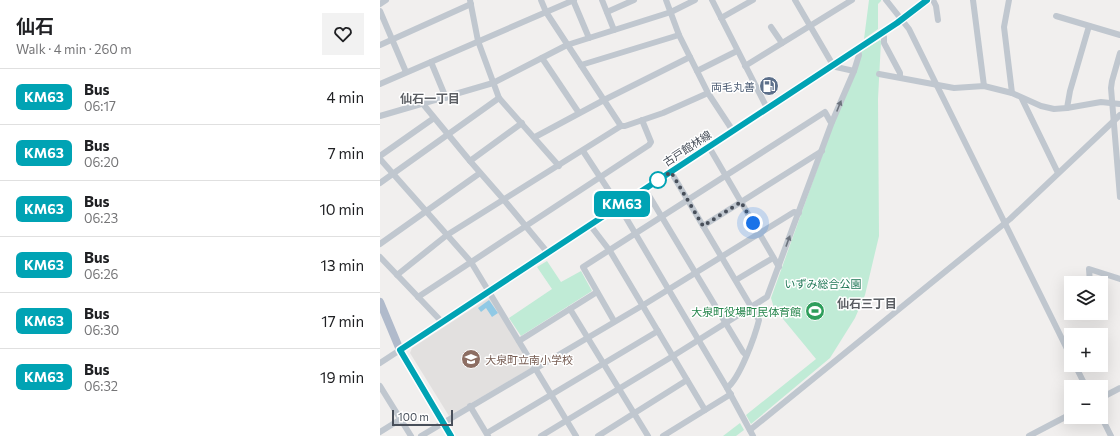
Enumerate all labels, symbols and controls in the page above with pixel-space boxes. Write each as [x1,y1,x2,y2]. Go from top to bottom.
button: heart [322,13,364,55]
text: 仙石 [16,14,54,37]
text: Walk · 4 min · 260 m [16,41,132,57]
fuel station icon: 両毛丸善 [758,75,780,97]
text: Bus [84,80,109,98]
place label: 両毛丸善 [711,80,755,93]
text: KM63 [24,88,64,105]
text: 4 min [327,88,364,106]
district label: 仙石一丁目 [400,91,460,105]
text: 06:17 [84,98,116,114]
one-way arrow [836,101,842,112]
street label: 古戸館林線 [660,128,714,168]
text: Bus [84,136,109,154]
text: KM63 [24,144,64,161]
text: 7 min [328,144,364,162]
text: 06:20 [84,154,119,170]
unlabelled marker [649,171,667,189]
line badge: KM63 [594,191,650,217]
text: Bus [84,192,109,210]
text: KM63 [602,195,642,212]
text: KM63 [24,200,64,217]
text: 10 min [319,200,364,218]
text: 06:23 [84,210,118,226]
your location [743,213,763,233]
one-way arrow [786,235,792,247]
text: Bus [84,248,109,266]
text: KM63 [24,256,64,273]
text: 13 min [321,256,364,274]
text: 06:26 [84,266,119,282]
map controls [1064,276,1108,424]
button: layers [1064,276,1108,320]
park label: いずみ総合公園 [785,277,862,290]
district label: 仙石三丁目 [837,296,897,310]
sports icon: 大泉町役場町民体育館 [804,300,826,322]
text: Bus [84,304,109,322]
place label: 大泉町役場町民体育館 [691,305,801,318]
text: KM63 [24,312,64,329]
text: 17 min [321,312,364,330]
text: 06:30 [84,322,119,338]
button: + [1064,328,1108,372]
school or university icon: 大泉町立南小学校 [460,348,482,370]
place label: 大泉町立南小学校 [485,353,573,366]
text: Bus [84,360,109,378]
text: KM63 [24,368,64,385]
text: 19 min [320,368,364,386]
text: 06:32 [84,378,118,394]
button: − [1064,380,1108,424]
scale bar [392,408,453,427]
text: 100 m [398,410,429,423]

